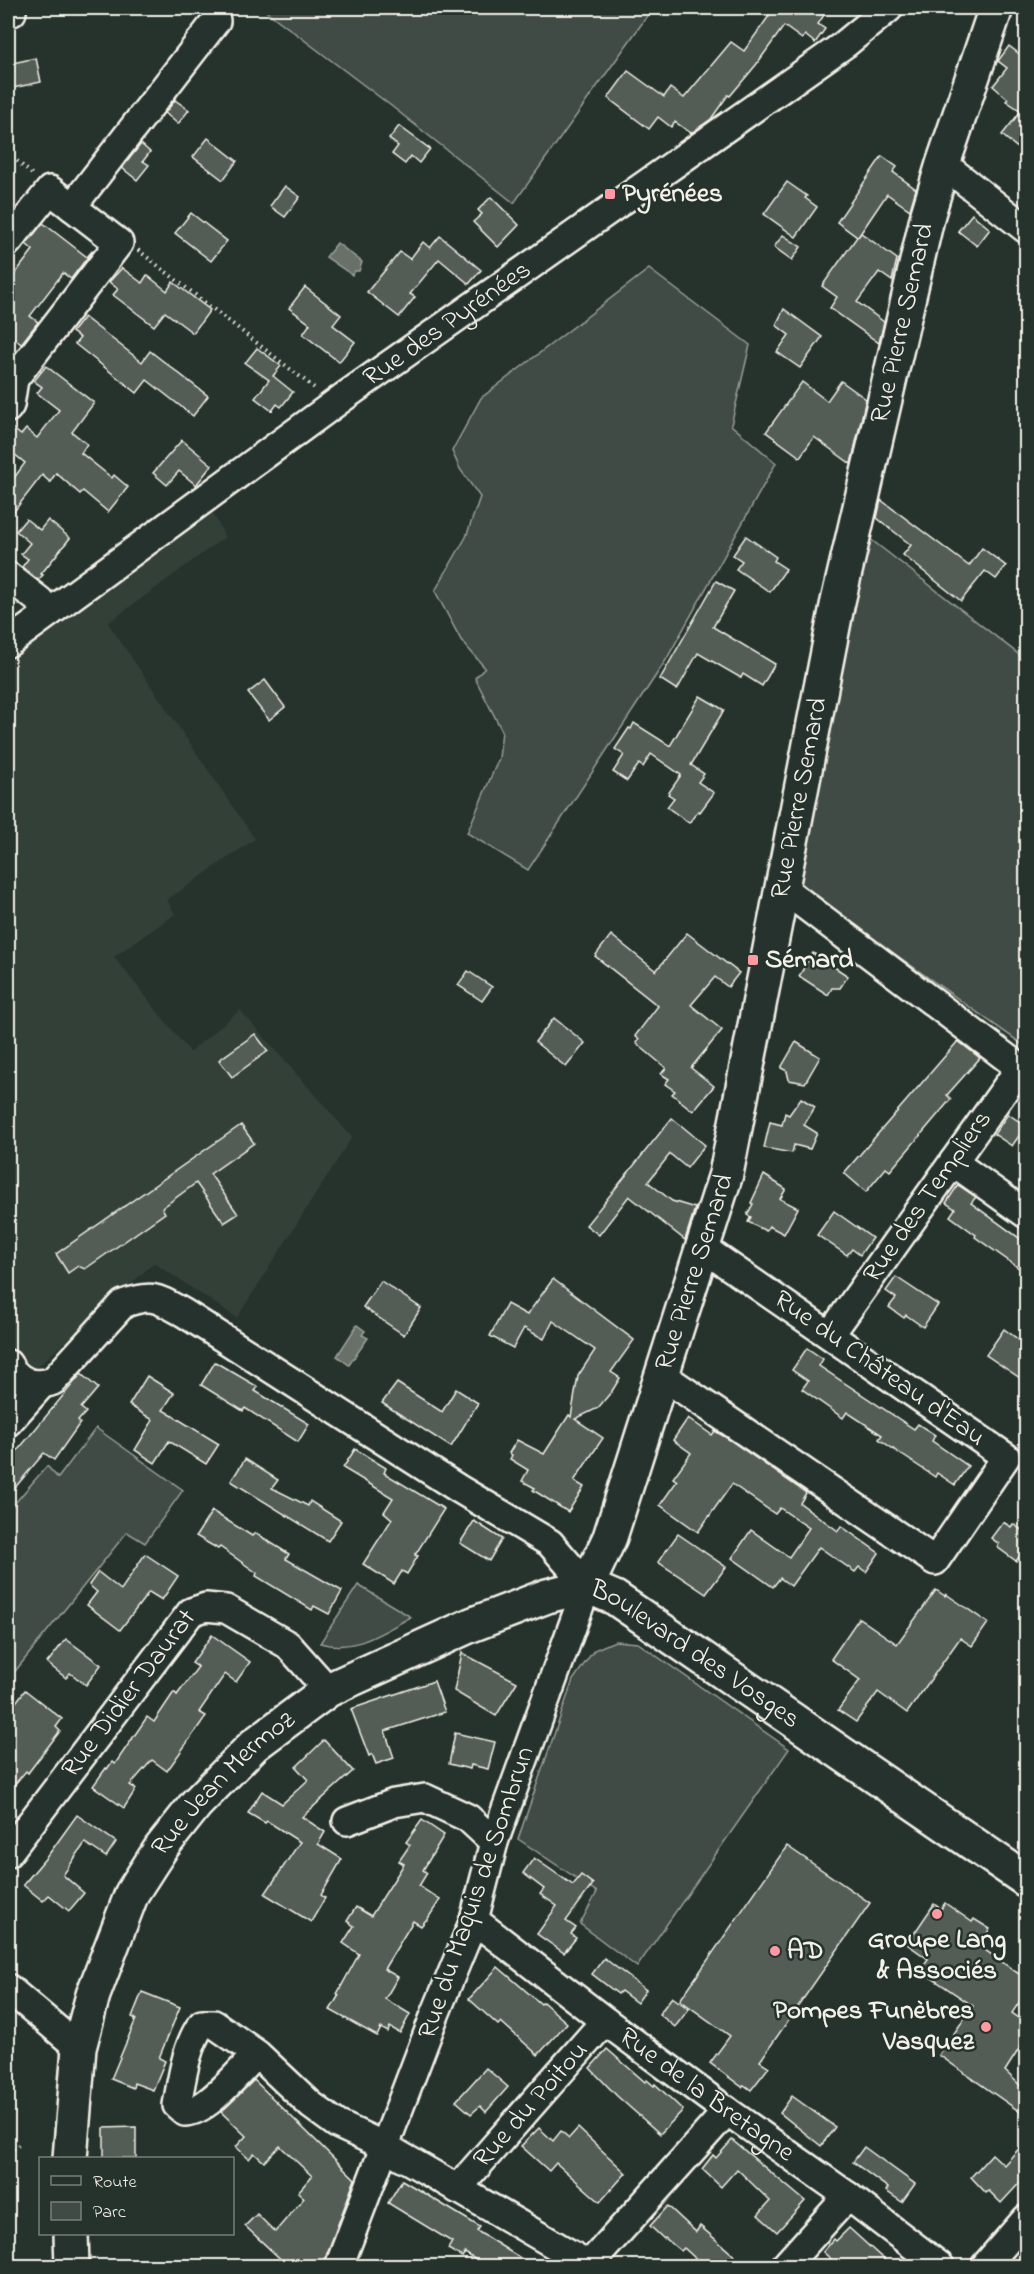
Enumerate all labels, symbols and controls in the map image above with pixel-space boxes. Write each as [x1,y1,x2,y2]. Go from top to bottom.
place label: Pyrénées [622,175,723,214]
marker: Pyrénées [603,187,617,201]
street label: Rue Pierre Semard [860,220,945,427]
street label: Rue des Pyrénées [355,251,539,397]
street label: Rue Pierre Semard [761,694,838,902]
place label: Sémard [765,941,854,980]
marker: Sémard [746,953,760,967]
street label: Rue des Templiers [854,1103,1002,1291]
street label: Rue Pierre Semard [645,1169,744,1376]
street label: Rue du Château d'Eau [765,1281,993,1457]
street label: Boulevard des Vosges [583,1570,808,1739]
street label: Rue Didier Daurat [52,1601,206,1786]
street label: Rue Jean Mermoz [142,1701,304,1865]
street label: Rue du Maquis de Sombrun [409,1742,545,2044]
marker: Groupe Lang & Associés [930,1907,944,1921]
place label: Groupe Lang & Associés [868,1921,1006,1991]
place label: AD [787,1932,823,1971]
marker: AD [768,1944,782,1958]
place label: Pompes Funèbres Vasquez [773,1992,975,2062]
street label: Rue de la Bretagne [610,2018,803,2173]
marker: Pompes Funèbres Vasquez [979,2020,993,2034]
street label: Rue du Poitou [464,2033,598,2177]
legend [39,2157,234,2235]
text: Route [93,2170,138,2196]
text: Parc [93,2200,126,2226]

